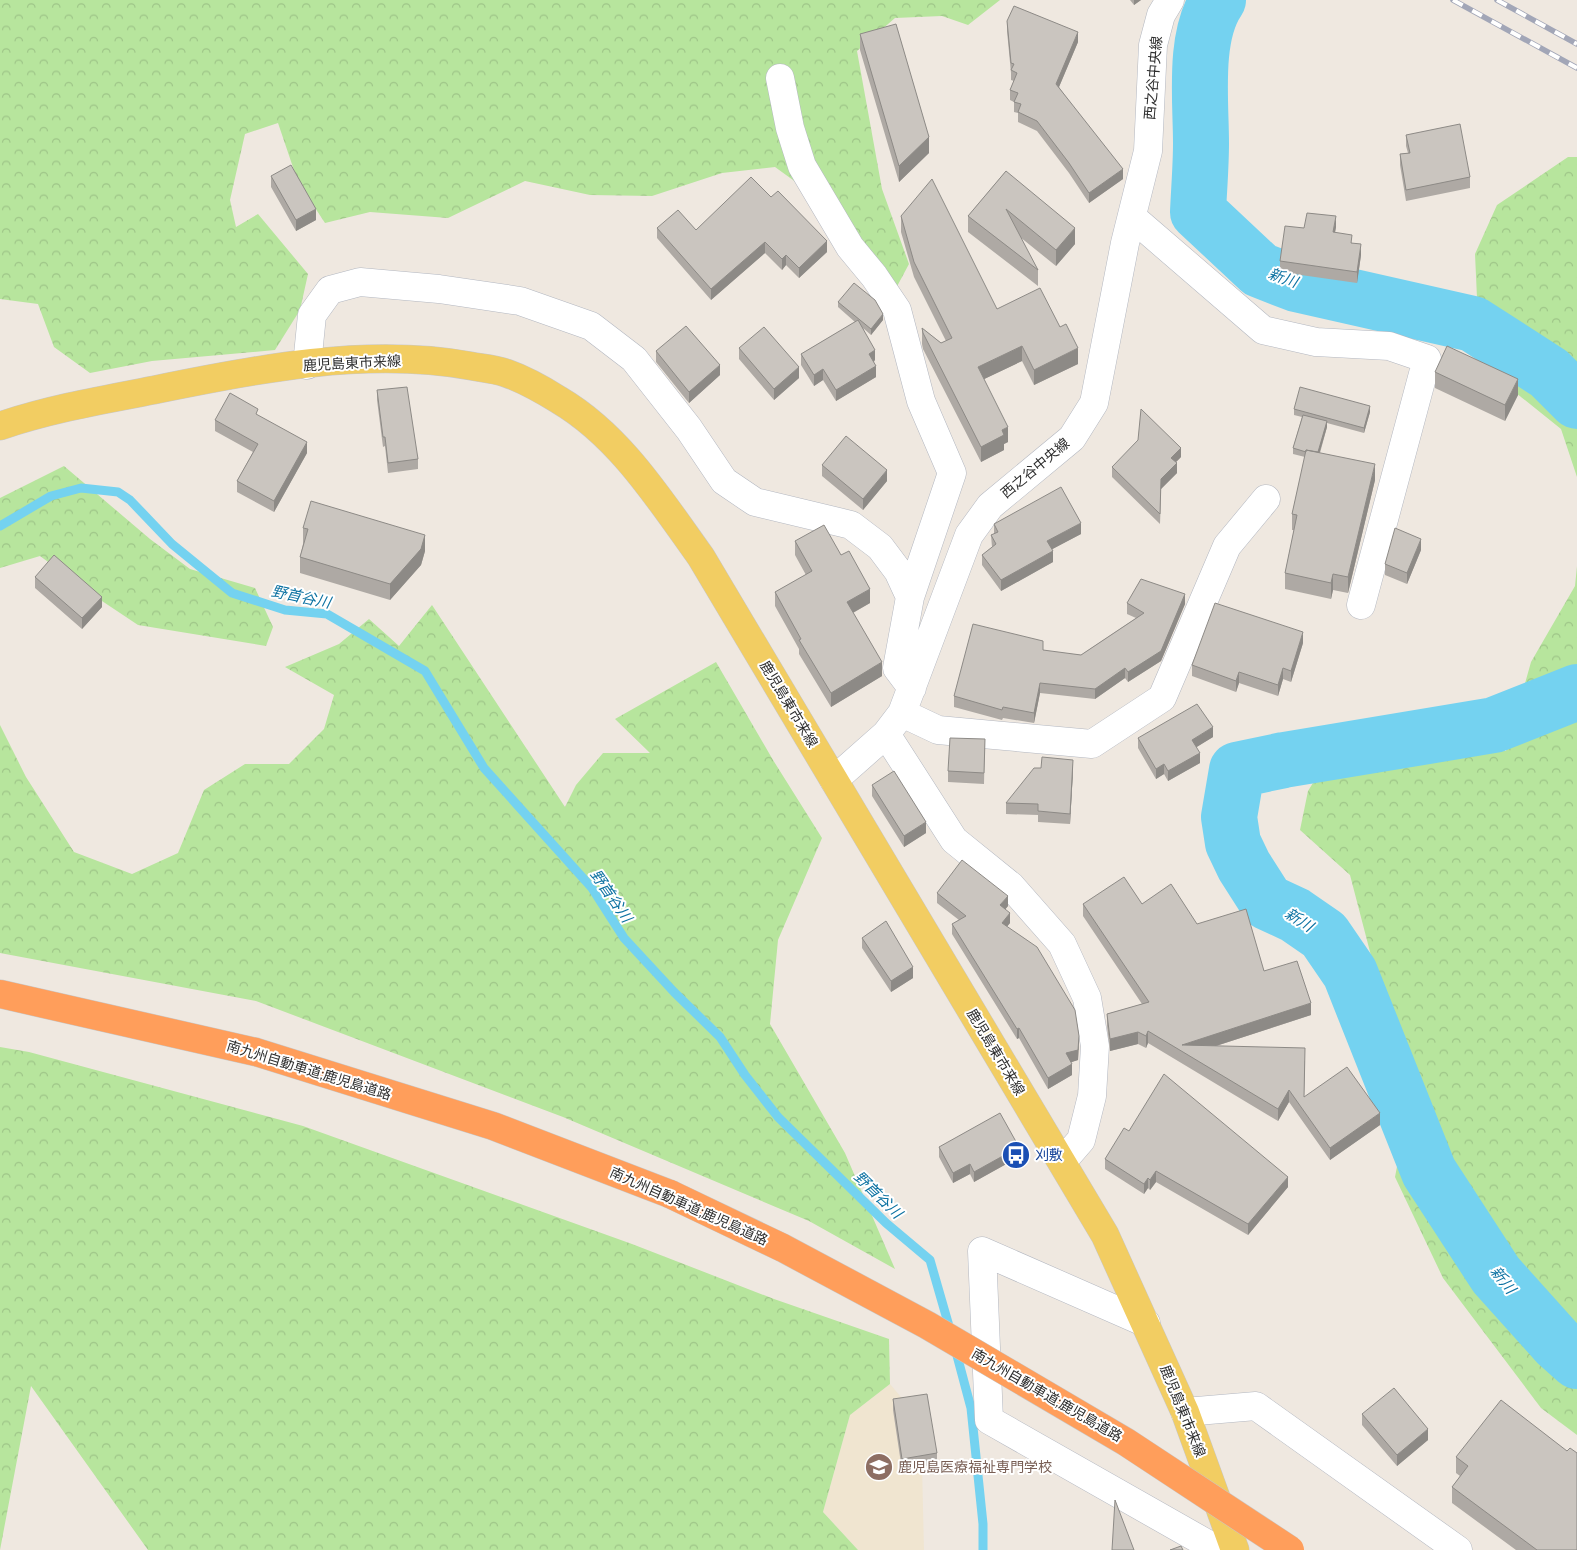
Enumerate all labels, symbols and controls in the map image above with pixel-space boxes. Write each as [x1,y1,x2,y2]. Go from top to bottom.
street label: 西之谷中央線 [1140,35,1166,121]
water label: 新川 [1266,264,1302,292]
street label: 鹿児島東市来線 [303,351,401,375]
street label: 西之谷中央線 [997,434,1073,502]
water label: 野首谷川 [270,581,334,612]
street label: 鹿児島東市来線 [756,657,822,751]
water label: 野首谷川 [586,866,638,927]
water label: 新川 [1282,904,1319,937]
street label: 鹿児島東市来線 [963,1005,1029,1099]
street label: 南九州自動車道;鹿児島道路 [225,1036,393,1104]
bus stop icon: 刈敷 [1001,1140,1031,1170]
place label: 刈敷 [1035,1146,1063,1164]
street label: 南九州自動車道;鹿児島道路 [607,1163,771,1249]
water label: 野首谷川 [850,1167,908,1224]
water label: 新川 [1487,1262,1521,1299]
street label: 南九州自動車道;鹿児島道路 [968,1344,1126,1446]
street label: 鹿児島東市来線 [1156,1362,1210,1460]
school or university icon: 鹿児島医療福祉専門学校 [864,1452,894,1482]
place label: 鹿児島医療福祉専門学校 [898,1458,1052,1476]

